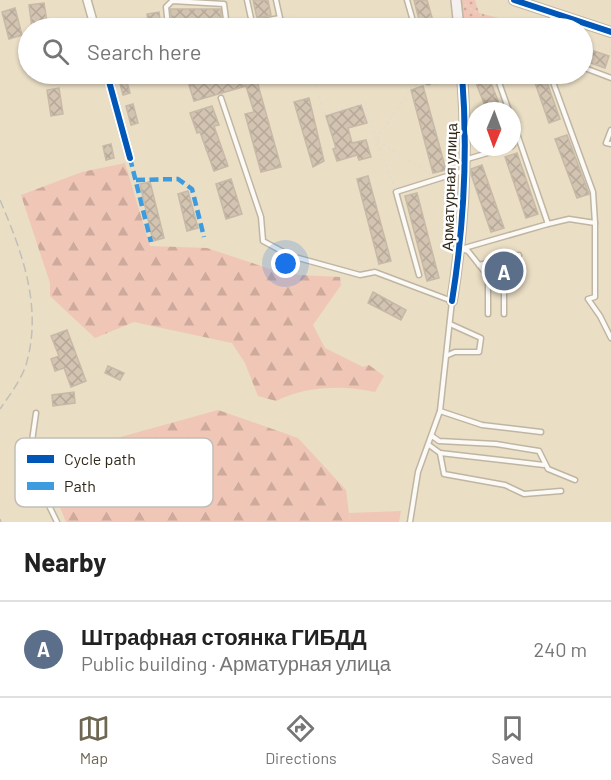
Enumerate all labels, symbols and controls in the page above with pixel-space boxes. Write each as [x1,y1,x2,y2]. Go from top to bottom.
search box [18,18,593,84]
icon: search [39,35,72,68]
text: Search here [87,38,201,64]
north arrow [467,102,521,156]
street label: Арматурная улица [438,122,460,251]
pin: A [484,248,524,294]
your location [271,249,300,278]
legend [15,438,213,507]
text: Cycle path [64,449,136,468]
text: Path [64,476,96,495]
text: Nearby [24,546,106,577]
text: Штрафная стоянка ГИБДД [81,623,367,649]
text: A [37,637,50,661]
text: 240 m [533,637,587,661]
text: Public building · Арматурная улица [81,651,391,675]
tab: Map [77,712,110,767]
tab: Directions [265,712,337,767]
tab: Saved [492,712,534,767]

